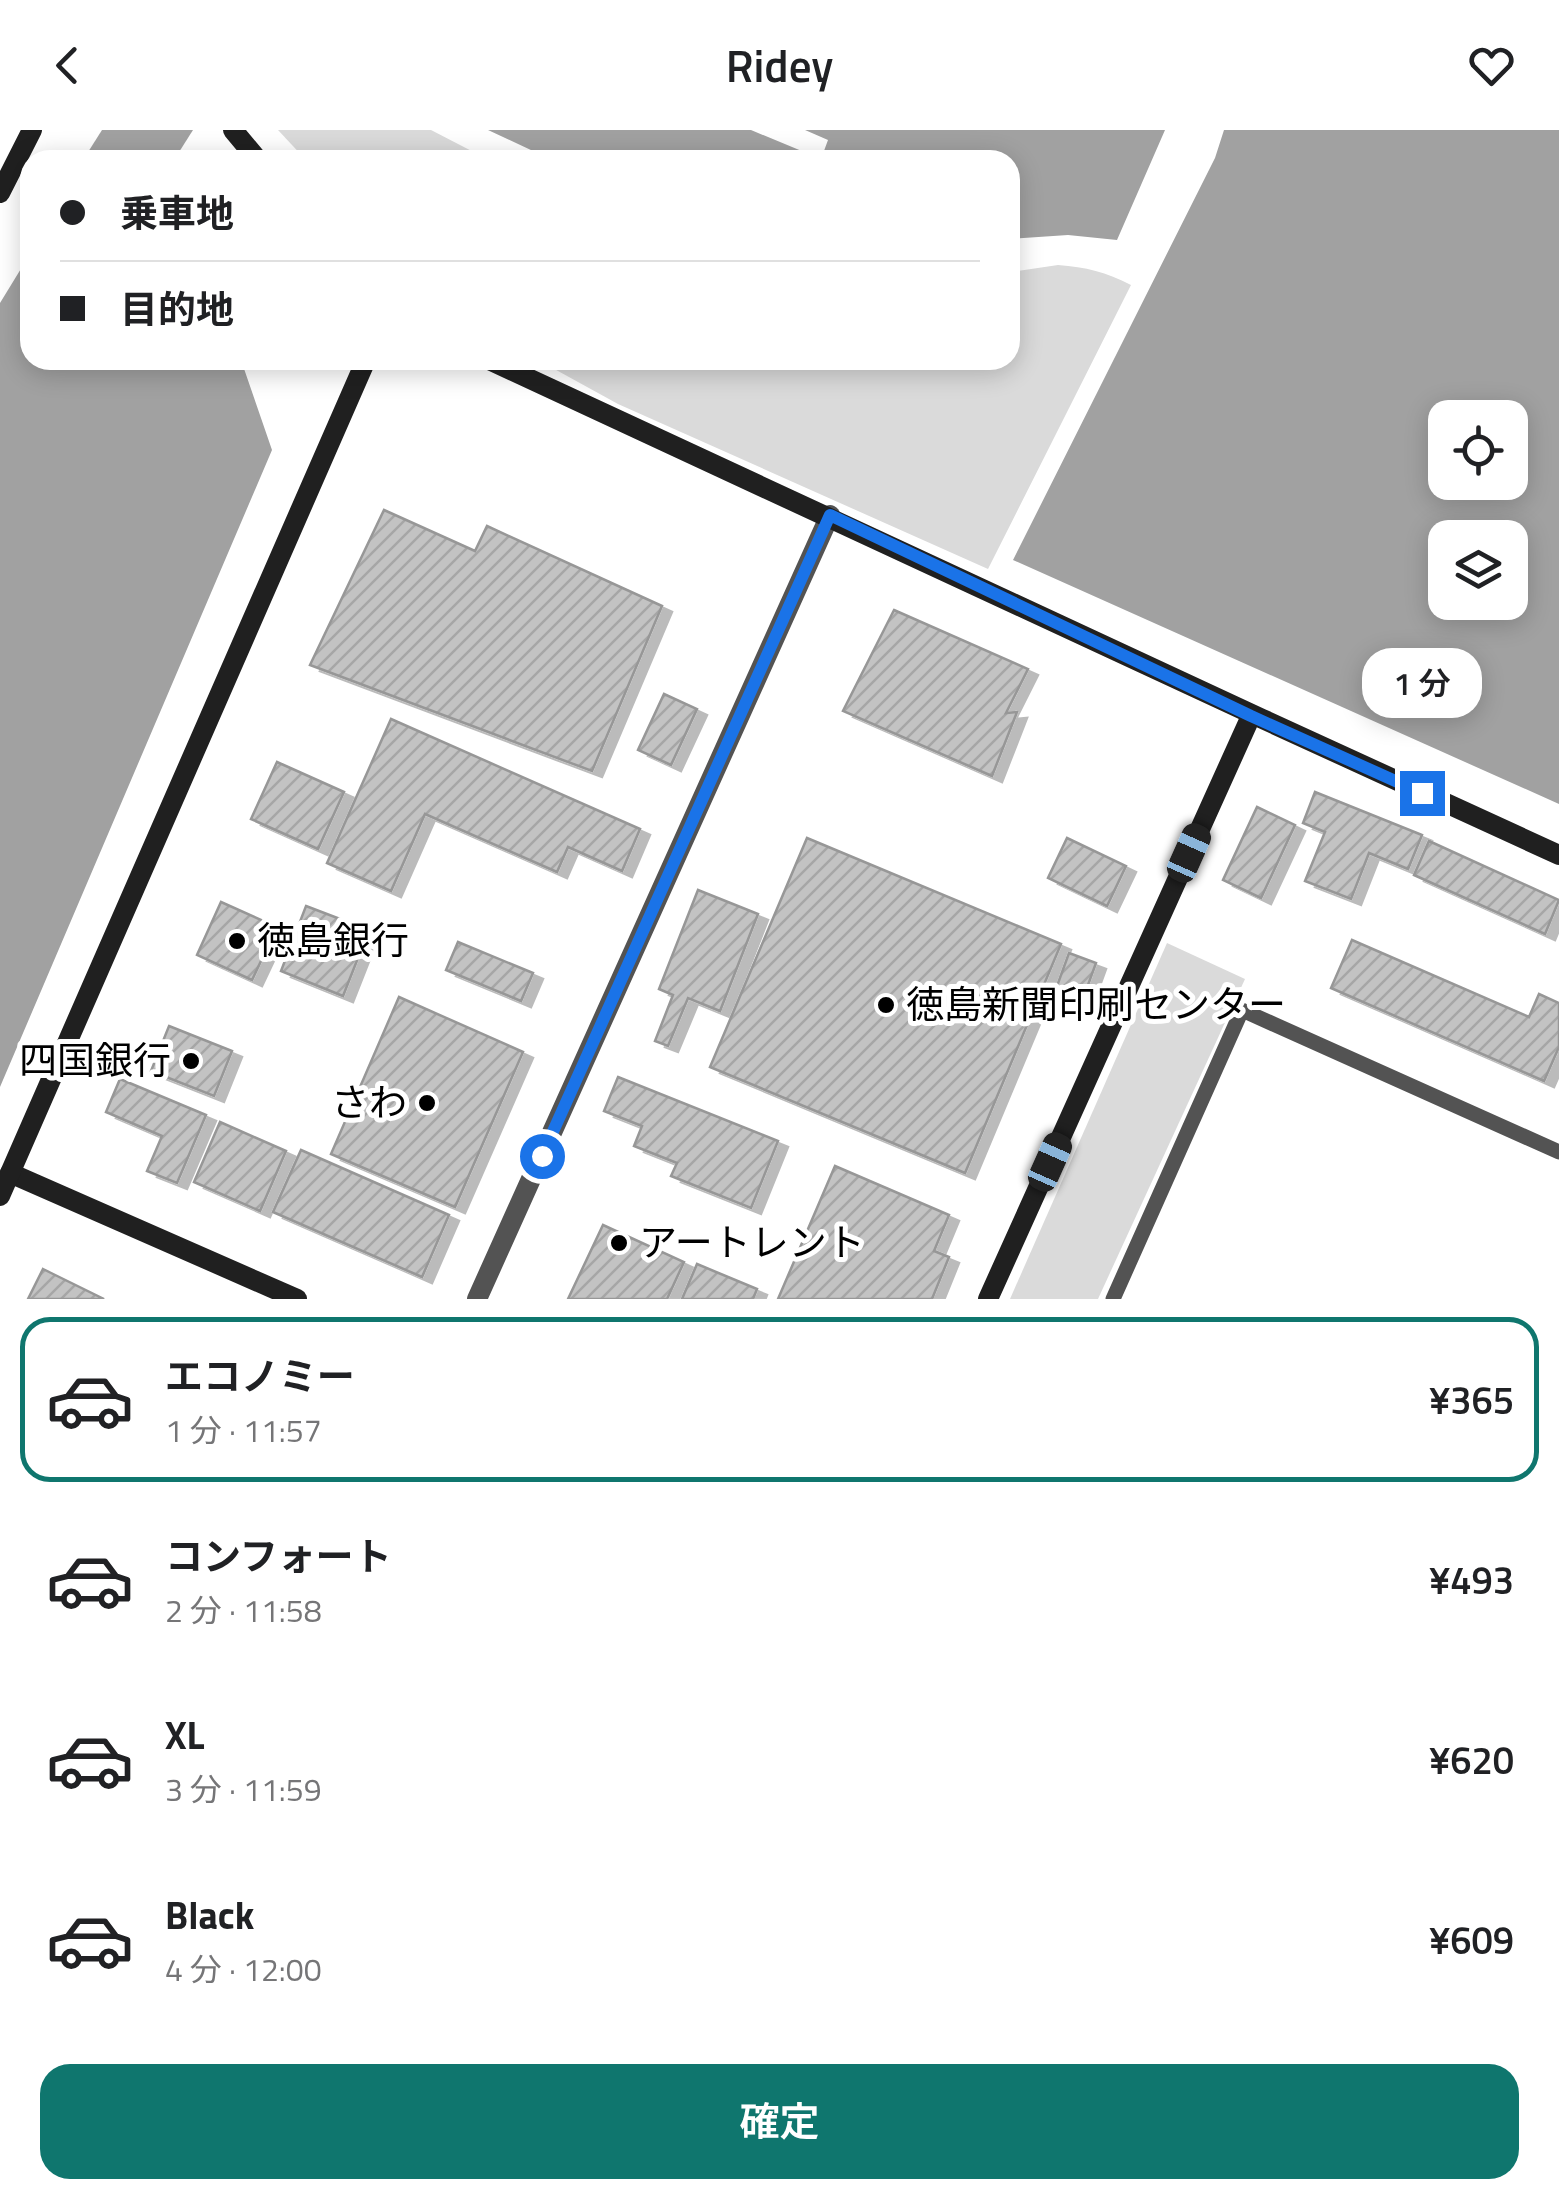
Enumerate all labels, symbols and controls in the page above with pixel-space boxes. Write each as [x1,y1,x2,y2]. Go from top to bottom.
text: Ridey [726,31,833,99]
icon: back [40,38,95,93]
icon: heart [1464,38,1519,93]
text: 乗車地 [120,184,234,242]
text: 目的地 [120,280,234,338]
map controls [1428,400,1528,620]
button: locate [1428,400,1528,500]
button: layers [1428,520,1528,620]
callout: 1 分 [1362,648,1482,718]
text: 1 分 [1394,659,1450,707]
route end [1400,771,1445,816]
car [1163,819,1215,887]
place label: 徳島銀行 [257,911,409,969]
marker: 徳島銀行 [226,930,248,952]
place label: 徳島新聞印刷センター [906,975,1286,1033]
marker: 徳島新聞印刷センター [875,994,897,1016]
place label: 四国銀行 [19,1031,171,1089]
marker: 四国銀行 [180,1050,202,1072]
place label: さわ [331,1073,407,1131]
marker: さわ [416,1092,438,1114]
car [1024,1128,1076,1196]
route start [520,1134,565,1179]
place label: アートレント [639,1213,865,1271]
marker: アートレント [608,1232,630,1254]
text: エコノミー [165,1347,355,1405]
icon: car [45,1355,135,1445]
text: ¥365 [1429,1371,1514,1429]
text: 1 分 · 11:57 [165,1406,322,1454]
text: コンフォート [165,1527,392,1585]
icon: car [45,1535,135,1625]
text: ¥493 [1429,1551,1514,1609]
text: 2 分 · 11:58 [165,1586,322,1634]
text: XL [165,1706,205,1764]
icon: car [45,1715,135,1805]
text: ¥620 [1429,1731,1514,1789]
text: 3 分 · 11:59 [165,1765,322,1813]
text: Black [165,1886,254,1944]
icon: car [45,1895,135,1985]
text: ¥609 [1429,1911,1514,1969]
text: 4 分 · 12:00 [165,1945,322,1993]
button: 確定 [40,2064,1519,2179]

